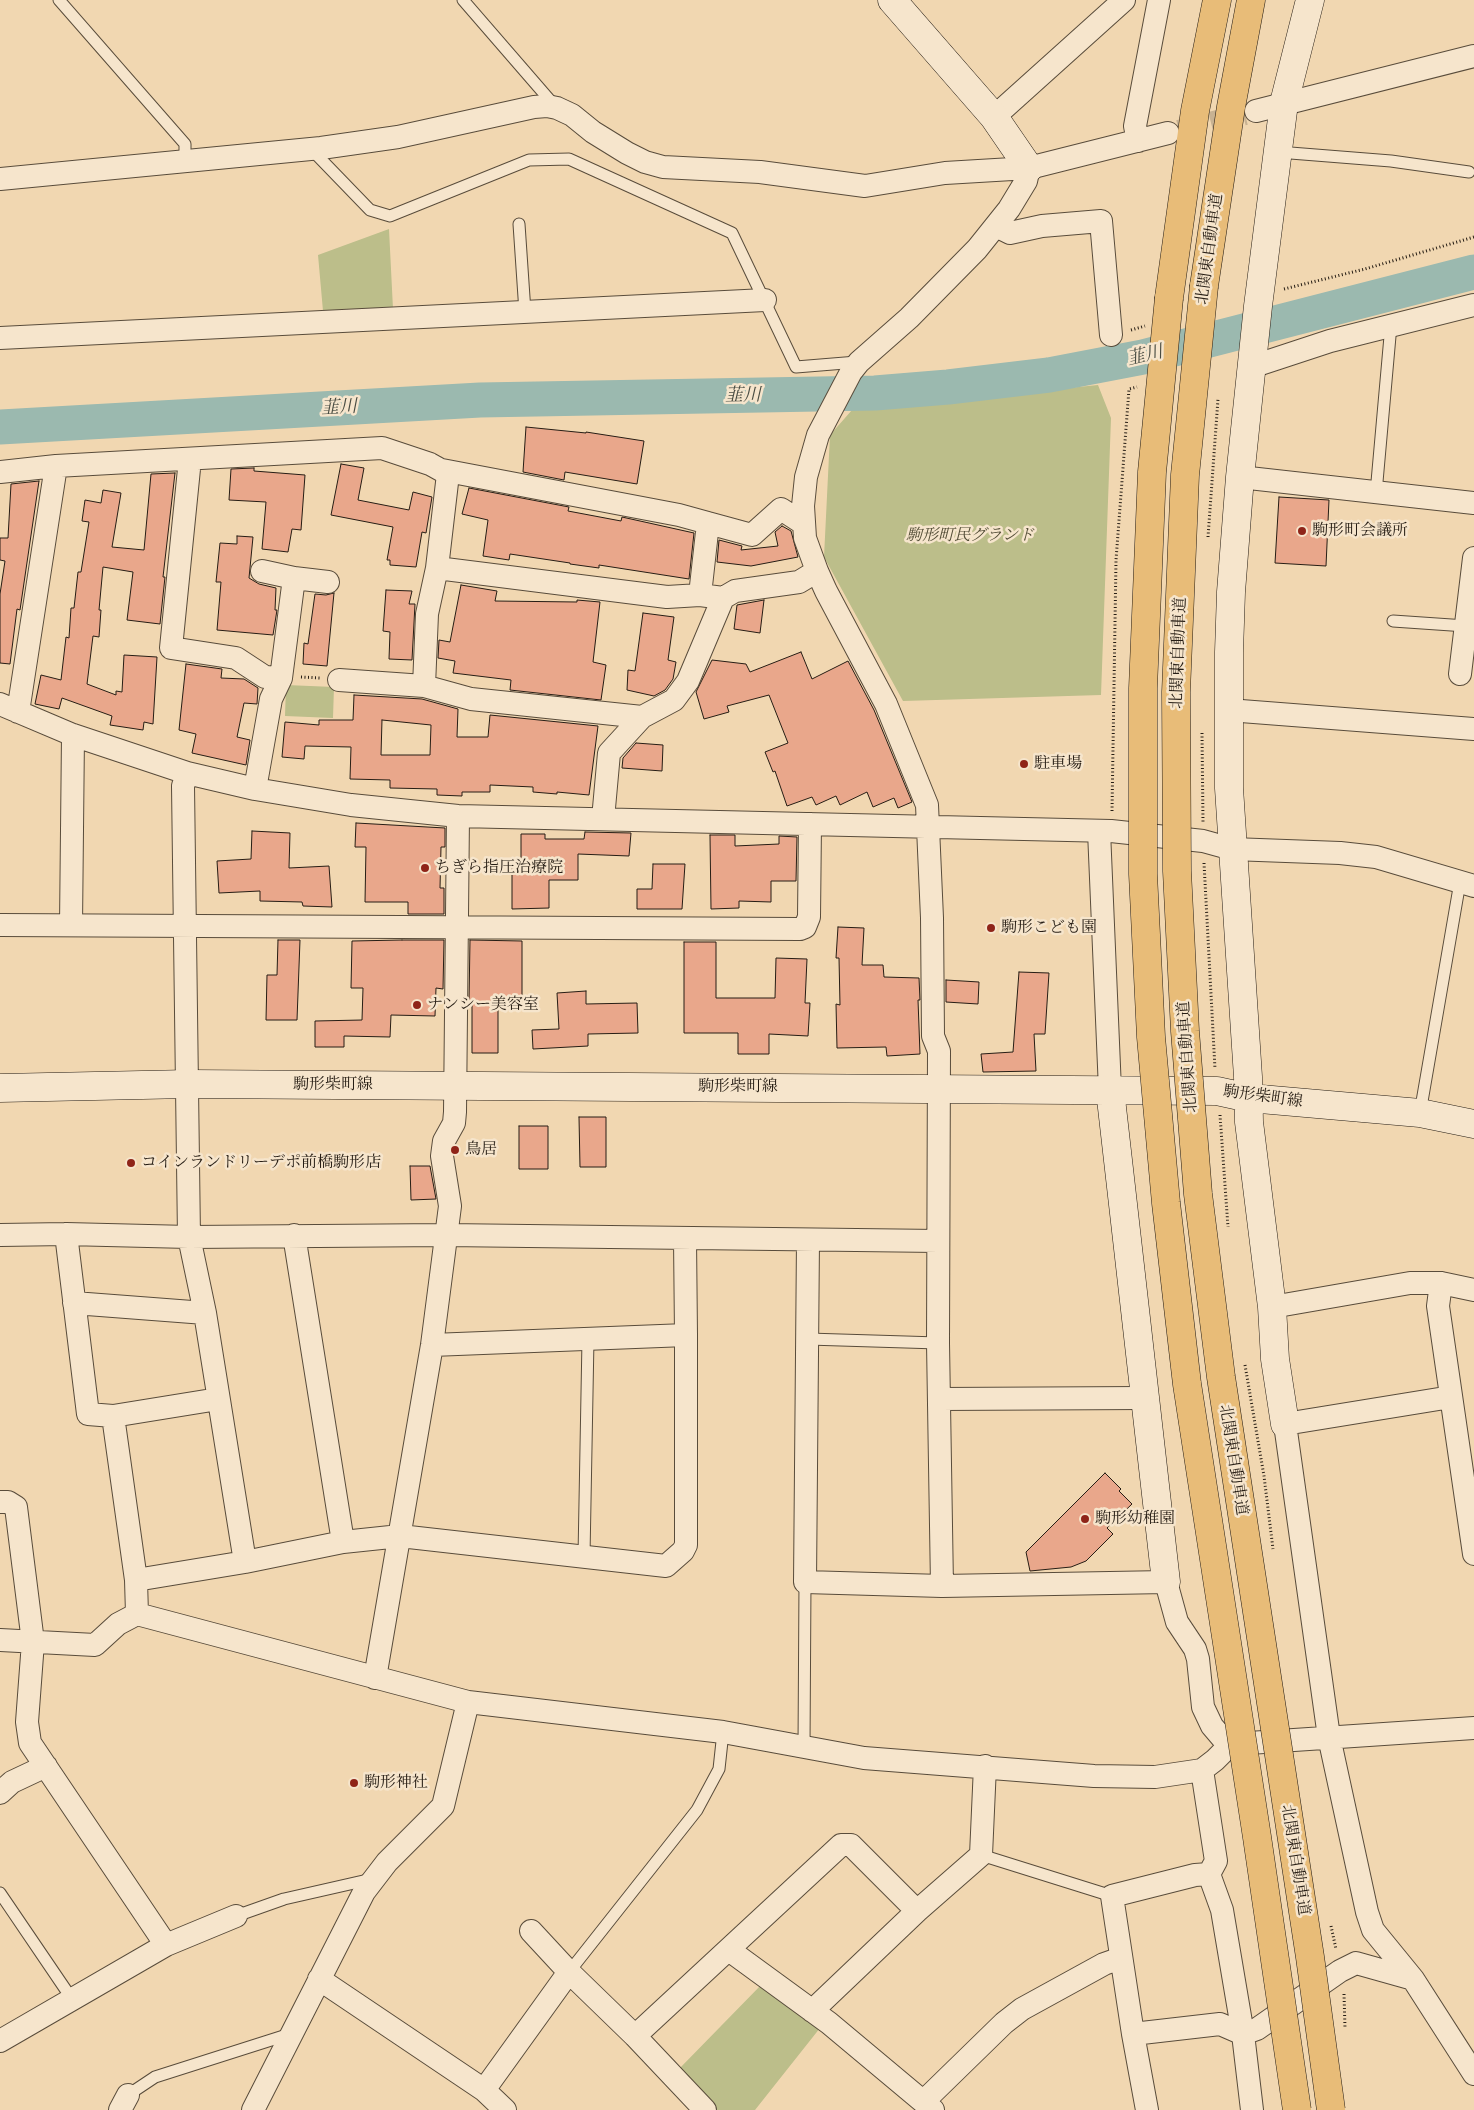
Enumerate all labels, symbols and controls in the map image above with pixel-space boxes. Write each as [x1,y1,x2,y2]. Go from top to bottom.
street label: 北関東自動車道 [1193,192,1227,306]
water label: 韮川 [1125,341,1165,371]
water label: 韮川 [725,385,761,407]
water label: 韮川 [320,396,358,420]
place label: 駒形町会議所 [1312,521,1408,541]
marker: 駒形町会議所 [1296,525,1308,537]
park label: 駒形町民グランド [906,526,1034,546]
street label: 北関東自動車道 [1167,597,1191,709]
place label: 駐車場 [1034,754,1082,774]
marker: 駐車場 [1018,758,1030,770]
place label: ちぎら指圧治療院 [435,858,563,878]
marker: ちぎら指圧治療院 [419,862,431,874]
place label: 駒形こども園 [1001,918,1097,938]
marker: 駒形こども園 [985,922,997,934]
place label: ナンシー美容室 [427,995,539,1015]
marker: ナンシー美容室 [411,999,423,1011]
street label: 北関東自動車道 [1175,1000,1201,1114]
street label: 駒形柴町線 [293,1075,373,1095]
street label: 駒形柴町線 [698,1077,778,1097]
street label: 駒形柴町線 [1222,1082,1304,1112]
place label: 鳥居 [465,1140,497,1160]
marker: 鳥居 [449,1144,461,1156]
place label: コインランドリーデポ前橋駒形店 [141,1153,381,1173]
marker: コインランドリーデポ前橋駒形店 [125,1157,137,1169]
street label: 北関東自動車道 [1215,1403,1251,1517]
place label: 駒形幼稚園 [1095,1509,1175,1529]
marker: 駒形幼稚園 [1079,1513,1091,1525]
place label: 駒形神社 [364,1773,428,1793]
marker: 駒形神社 [348,1777,360,1789]
street label: 北関東自動車道 [1277,1803,1313,1917]

